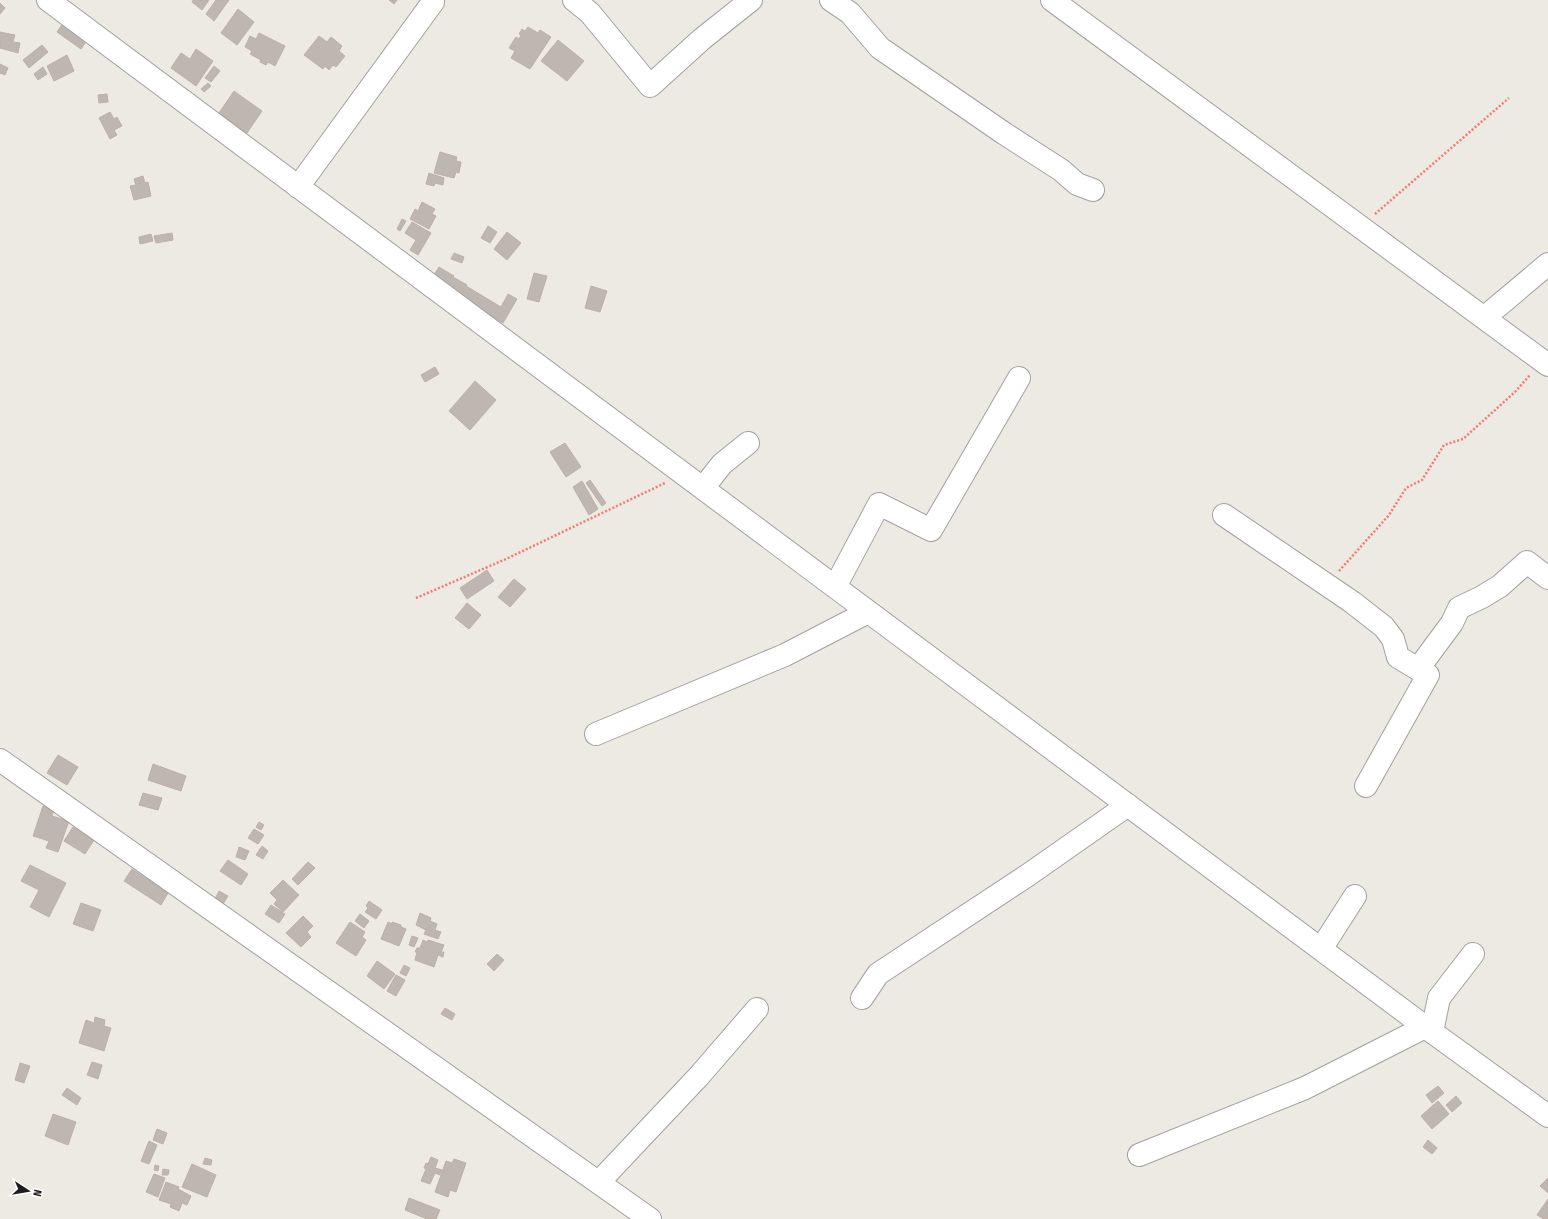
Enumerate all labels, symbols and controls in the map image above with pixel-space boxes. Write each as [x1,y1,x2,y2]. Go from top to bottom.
north arrow [8,1171,48,1211]
text: N [30,1188,44,1198]

